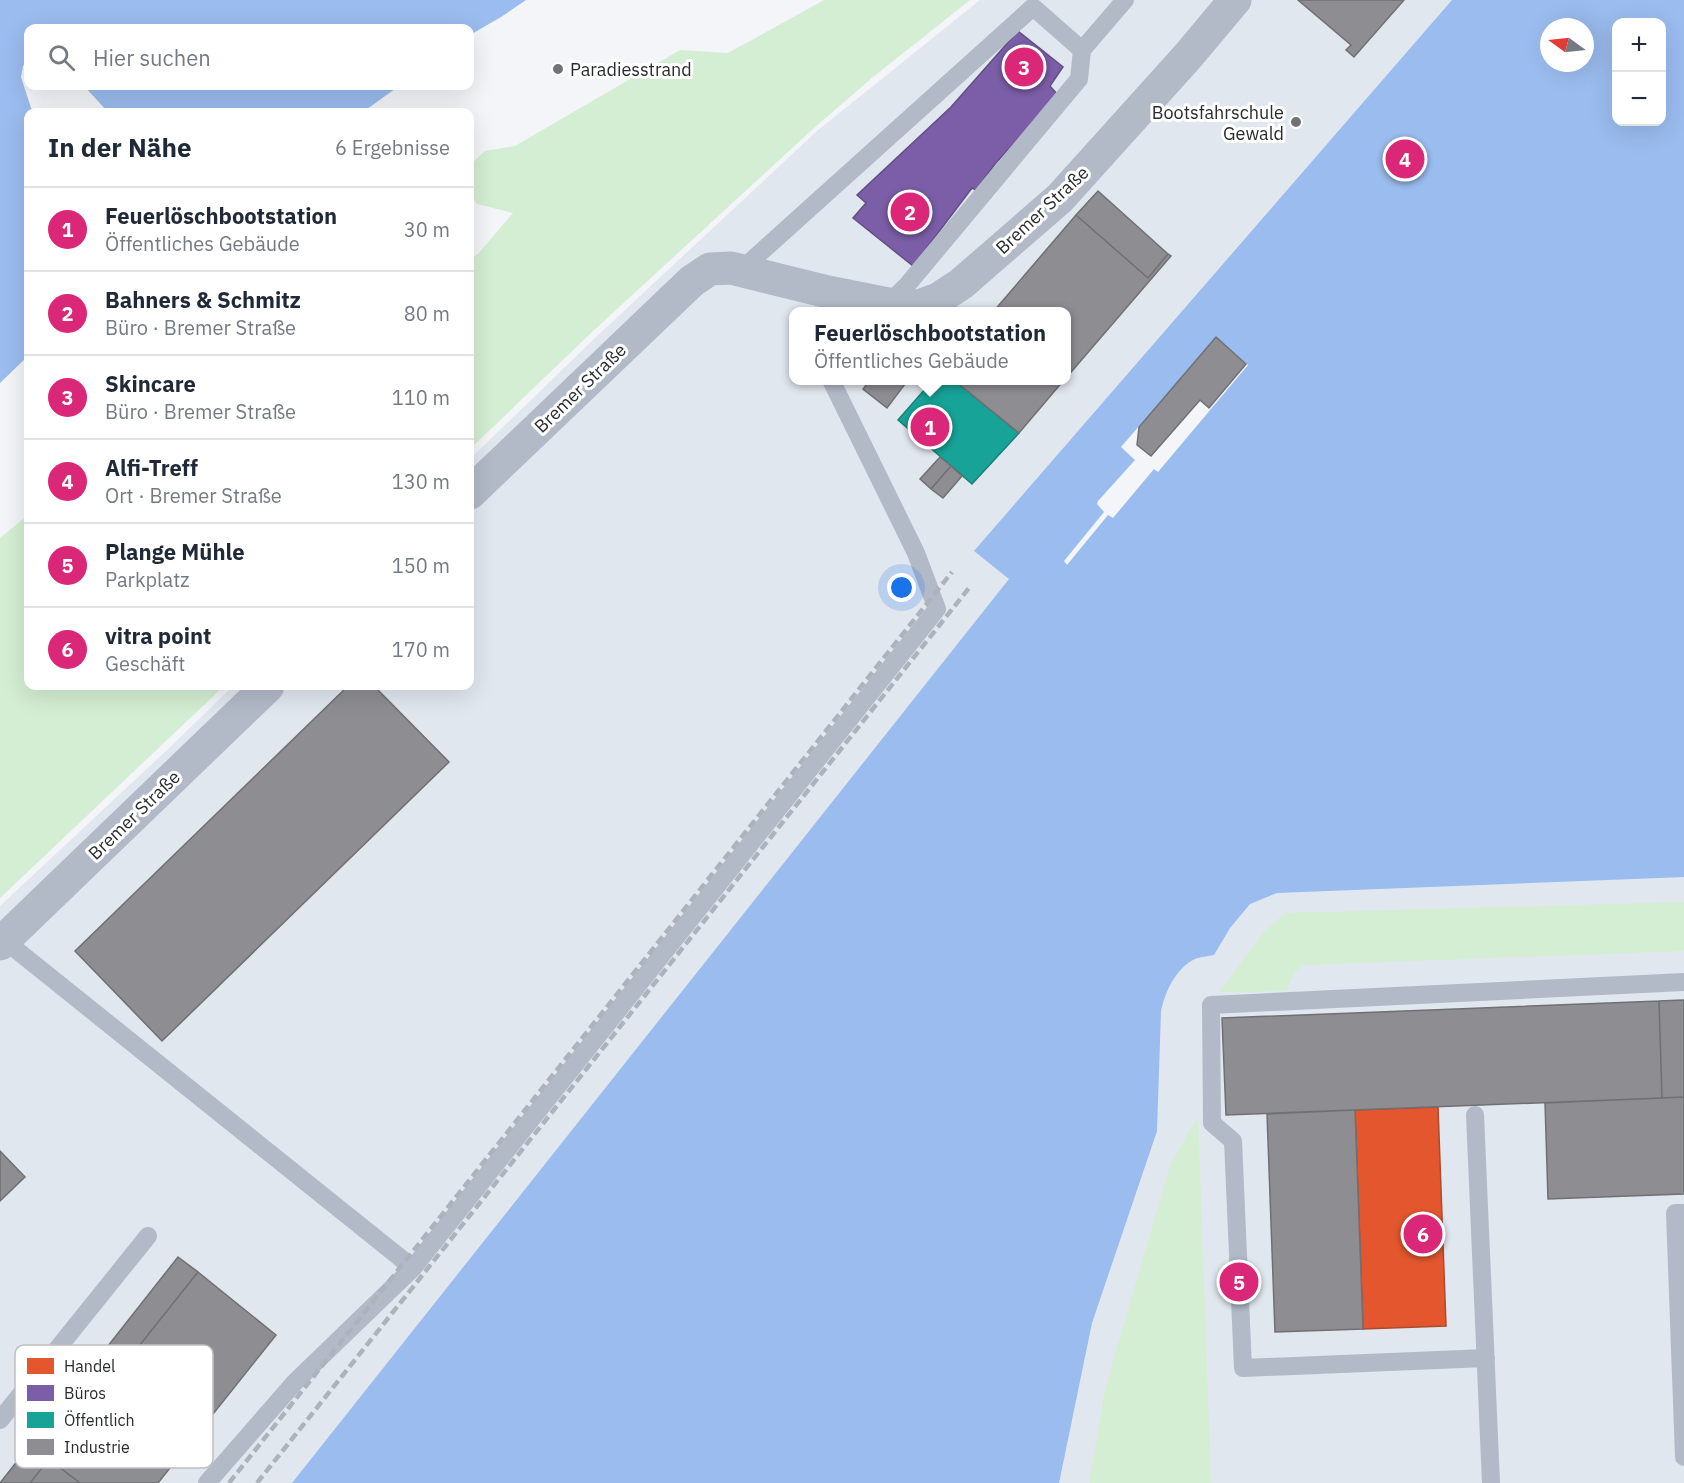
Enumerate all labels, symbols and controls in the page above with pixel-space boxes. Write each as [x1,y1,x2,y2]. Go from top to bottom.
north arrow [1540,18,1594,72]
map controls [1612,18,1666,126]
button: + [1612,18,1666,72]
search box [24,24,474,90]
icon: search [45,41,78,74]
text: Hier suchen [93,43,211,72]
pin: 3 [1004,44,1044,90]
place label: Paradiesstrand [570,58,692,81]
marker: Paradiesstrand [551,62,565,76]
button: − [1612,72,1666,126]
place label: Bootsfahrschule Gewald [1152,101,1284,145]
marker: Bootsfahrschule Gewald [1289,115,1303,129]
text: In der Nähe [48,130,192,164]
text: 6 Ergebnisse [335,134,450,161]
pin: 4 [1386,136,1424,182]
street label: Bremer Straße [991,161,1093,259]
pin: 2 [890,190,930,234]
text: Feuerlöschbootstation [105,201,337,230]
text: 1 [62,216,74,243]
text: 30 m [404,216,450,243]
text: Öffentliches Gebäude [105,230,300,257]
text: Bahners & Schmitz [105,285,301,314]
text: 2 [62,300,74,327]
text: 80 m [404,300,450,327]
popup [789,307,1071,385]
text: Büro · Bremer Straße [105,314,296,341]
text: Feuerlöschbootstation [814,318,1046,347]
street label: Bremer Straße [529,338,631,438]
text: Öffentliches Gebäude [814,347,1009,374]
text: Skincare [105,369,196,398]
text: 3 [62,384,74,411]
text: 110 m [392,384,450,411]
text: Büro · Bremer Straße [105,398,296,425]
pin: 1 [910,404,950,450]
text: Alfi-Treff [105,453,198,482]
text: 4 [62,468,74,495]
text: 130 m [392,468,450,495]
text: Ort · Bremer Straße [105,482,282,509]
text: Plange Mühle [105,537,245,566]
text: 5 [62,552,74,579]
text: 150 m [392,552,450,579]
text: Parkplatz [105,566,190,593]
your location [887,573,916,602]
text: vitra point [105,621,211,650]
text: 6 [62,636,74,663]
text: 170 m [392,636,450,663]
text: Geschäft [105,650,185,677]
street label: Bremer Straße [83,765,185,865]
pin: 6 [1404,1212,1442,1256]
pin: 5 [1220,1260,1258,1304]
legend [15,1345,213,1468]
text: Handel [64,1356,115,1376]
text: Büros [64,1383,106,1403]
text: Öffentlich [64,1410,135,1430]
text: Industrie [64,1437,130,1457]

